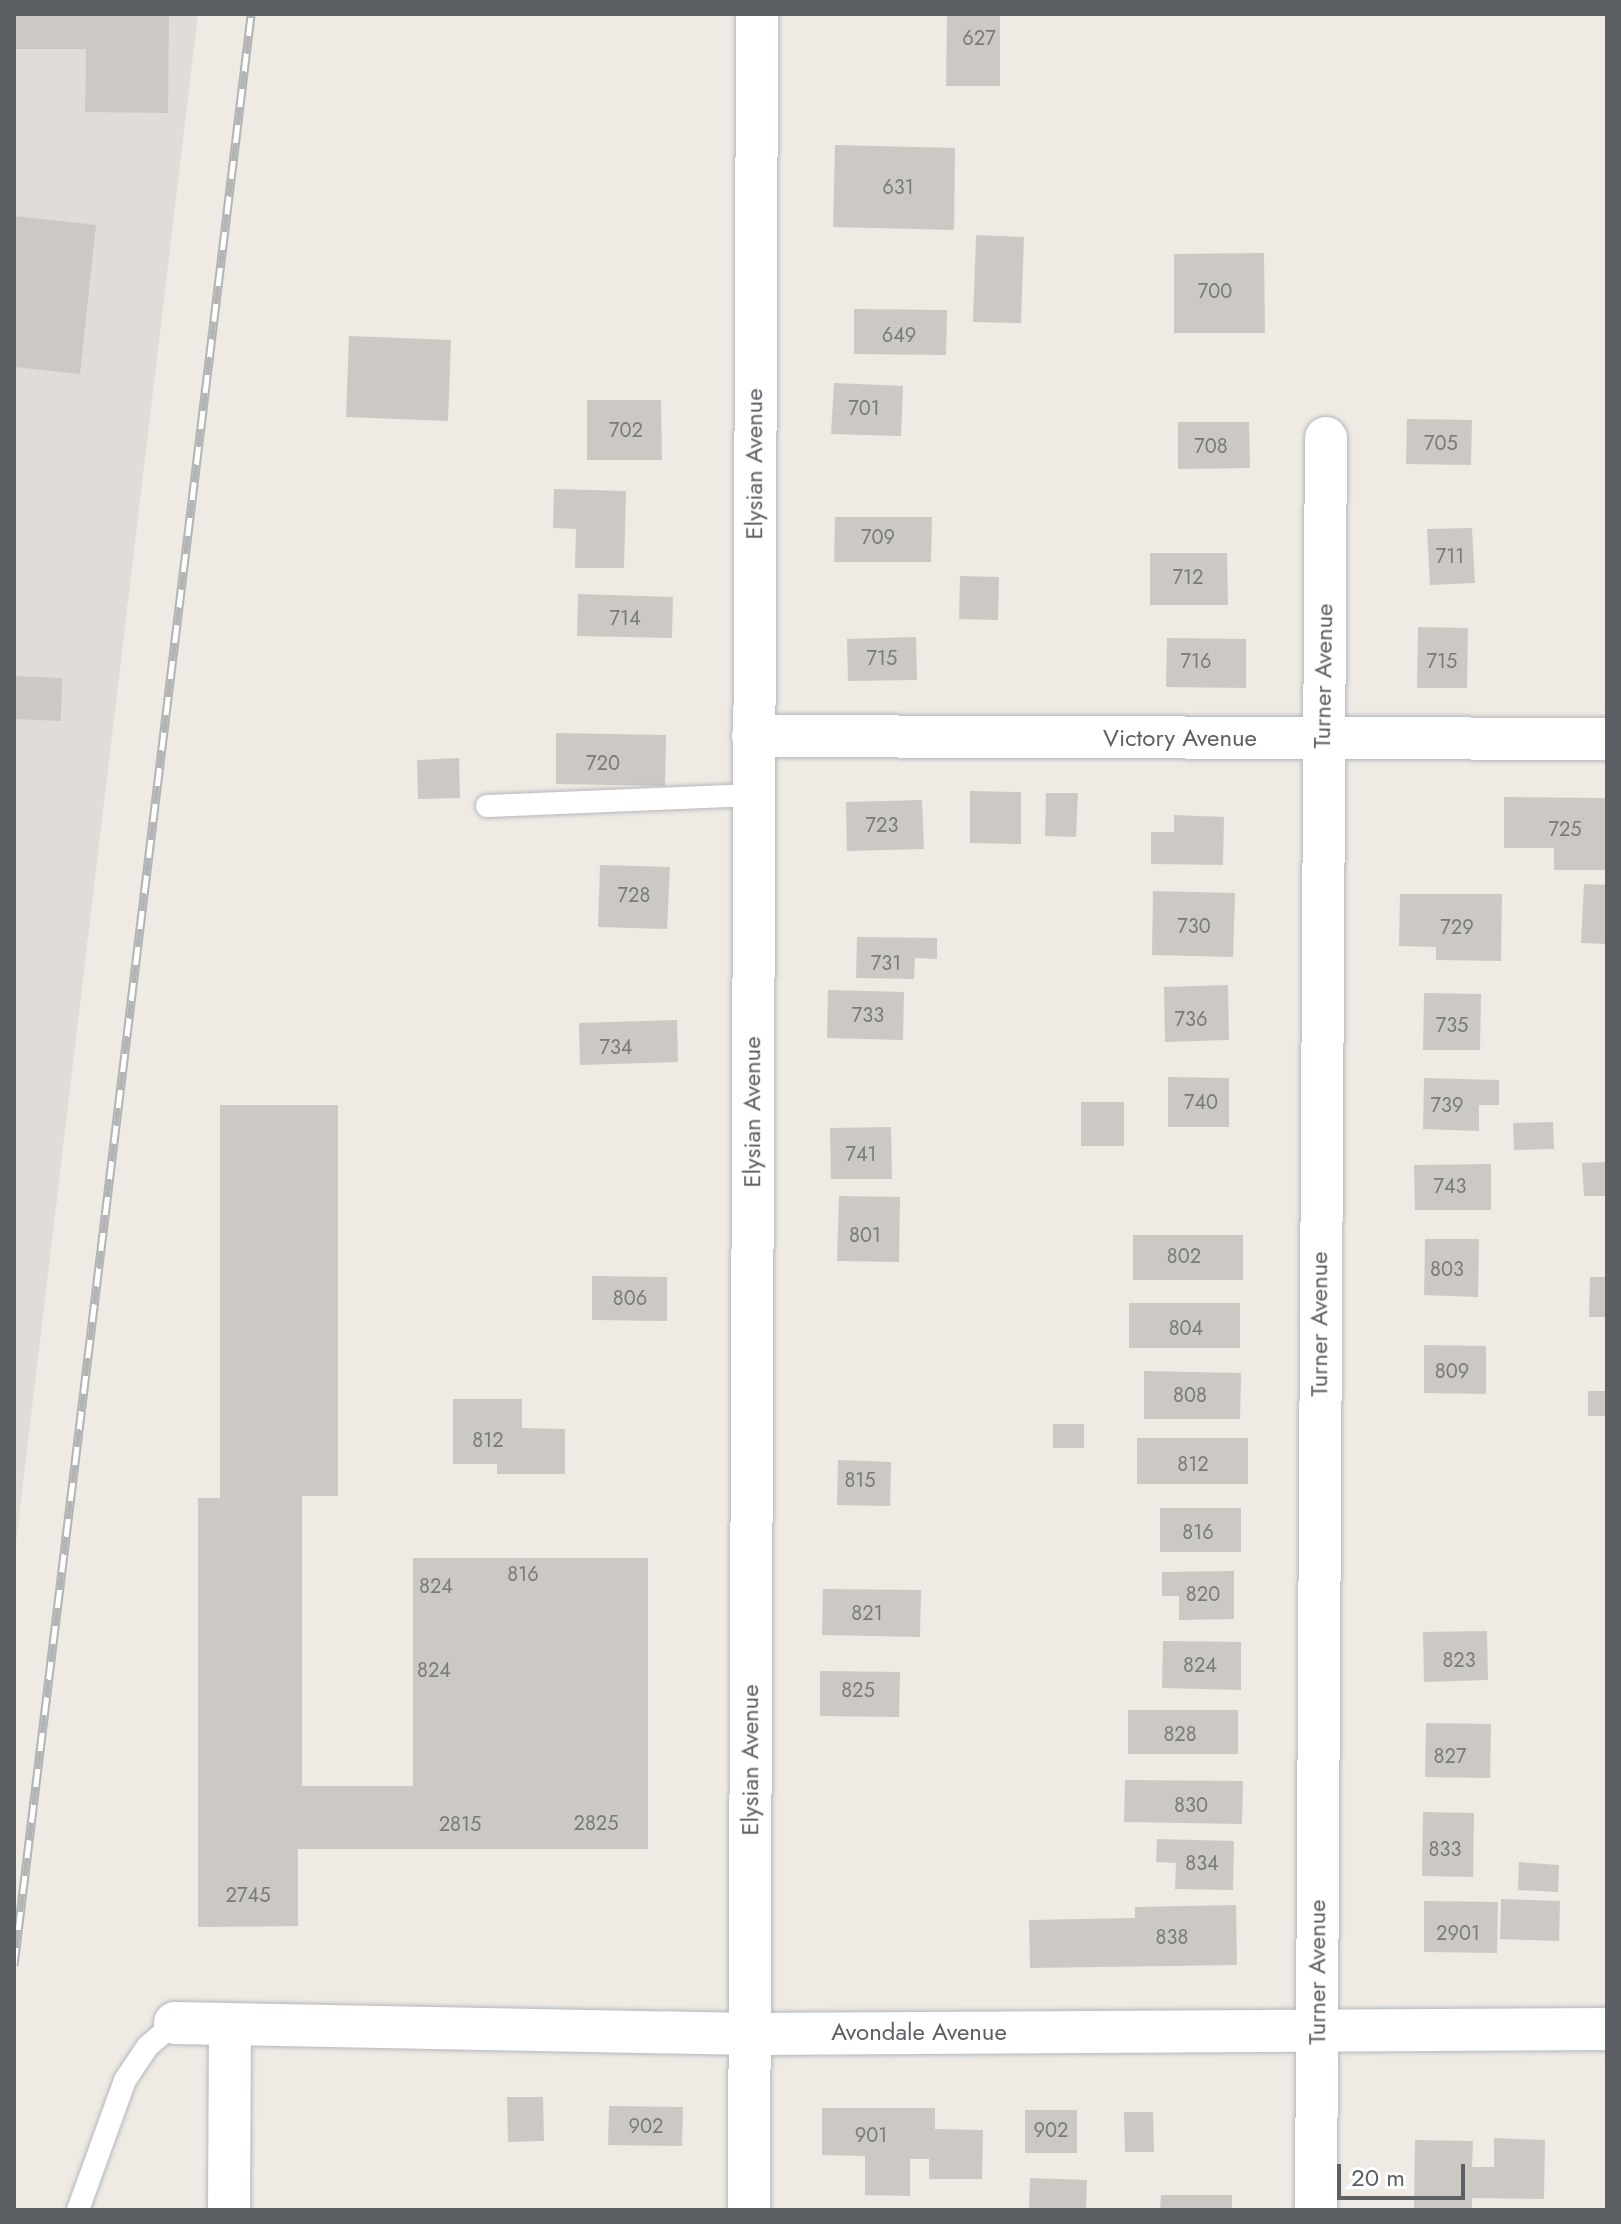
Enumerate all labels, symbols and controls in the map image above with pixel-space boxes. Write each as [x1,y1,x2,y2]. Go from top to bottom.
house number: 627 [962,26,996,50]
house number: 631 [882,175,914,199]
house number: 700 [1198,279,1232,303]
house number: 649 [882,323,916,347]
street label: Elysian Avenue [740,388,768,540]
house number: 701 [848,396,880,420]
house number: 702 [609,418,643,442]
house number: 705 [1424,431,1458,455]
house number: 708 [1194,434,1228,458]
house number: 709 [861,525,895,549]
house number: 711 [1436,544,1464,568]
house number: 712 [1173,565,1203,589]
street label: Turner Avenue [1307,603,1339,749]
house number: 714 [609,606,641,630]
house number: 715 [867,646,897,670]
house number: 716 [1180,649,1212,673]
house number: 715 [1427,649,1457,673]
street label: Victory Avenue [1103,724,1257,752]
house number: 720 [586,751,620,775]
house number: 723 [866,813,898,837]
house number: 725 [1548,817,1582,841]
house number: 728 [618,883,650,907]
house number: 730 [1177,914,1211,938]
house number: 729 [1440,915,1474,939]
house number: 731 [871,951,901,975]
house number: 733 [852,1003,884,1027]
house number: 736 [1175,1007,1207,1031]
house number: 735 [1436,1013,1468,1037]
house number: 734 [599,1035,633,1059]
street label: Elysian Avenue [738,1036,766,1188]
house number: 740 [1184,1090,1218,1114]
house number: 739 [1431,1093,1463,1117]
house number: 741 [845,1142,877,1166]
house number: 743 [1433,1174,1467,1198]
house number: 801 [849,1223,881,1247]
house number: 802 [1167,1244,1201,1268]
street label: Turner Avenue [1305,1251,1333,1397]
house number: 803 [1430,1257,1464,1281]
house number: 806 [613,1286,647,1310]
house number: 804 [1169,1316,1203,1340]
house number: 809 [1435,1359,1469,1383]
house number: 808 [1173,1383,1207,1407]
house number: 812 [472,1428,504,1452]
house number: 812 [1177,1452,1209,1476]
house number: 815 [844,1468,876,1492]
house number: 816 [1182,1520,1214,1544]
house number: 816 [507,1562,539,1586]
house number: 824 [419,1574,453,1598]
house number: 820 [1186,1582,1220,1606]
house number: 821 [851,1601,883,1625]
house number: 823 [1442,1648,1476,1672]
house number: 824 [1183,1653,1217,1677]
house number: 824 [417,1658,451,1682]
house number: 825 [841,1678,875,1702]
street label: Elysian Avenue [736,1684,764,1836]
house number: 828 [1163,1722,1197,1746]
house number: 827 [1434,1744,1466,1768]
house number: 830 [1174,1793,1208,1817]
house number: 2825 [574,1811,618,1835]
house number: 2815 [439,1812,481,1836]
house number: 833 [1429,1837,1461,1861]
house number: 834 [1185,1851,1219,1875]
house number: 2745 [226,1883,270,1907]
street label: Turner Avenue [1303,1899,1331,2045]
house number: 2901 [1436,1921,1480,1945]
house number: 838 [1156,1925,1188,1949]
street label: Avondale Avenue [831,2018,1007,2046]
house number: 902 [629,2114,663,2138]
house number: 902 [1034,2118,1068,2142]
house number: 901 [855,2123,887,2147]
scale bar [1341,2148,1469,2198]
text: 20 m [1351,2160,1405,2195]

